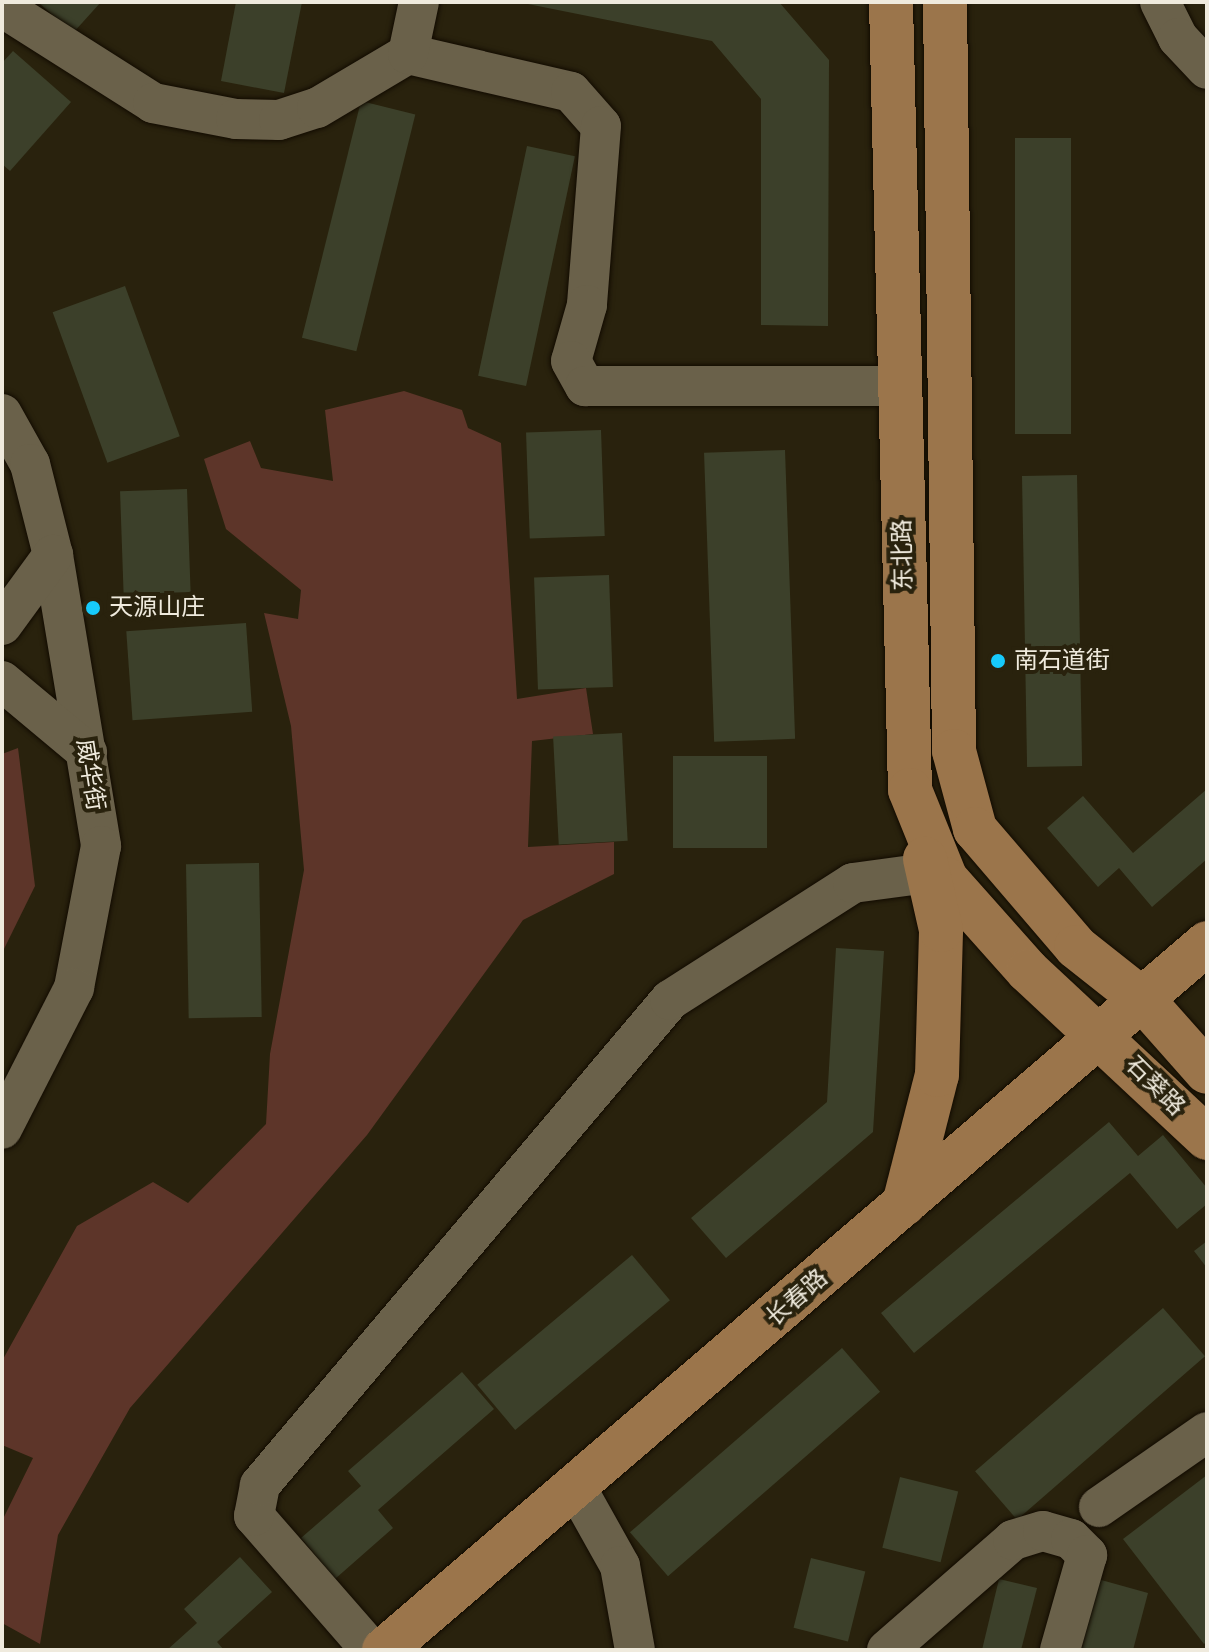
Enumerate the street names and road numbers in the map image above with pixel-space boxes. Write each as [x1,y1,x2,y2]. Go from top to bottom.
street label: 东北路 [888,519,918,591]
street label: 威华街 [70,737,110,813]
street label: 石葵路 [1119,1050,1191,1122]
street label: 长春路 [760,1264,834,1332]

